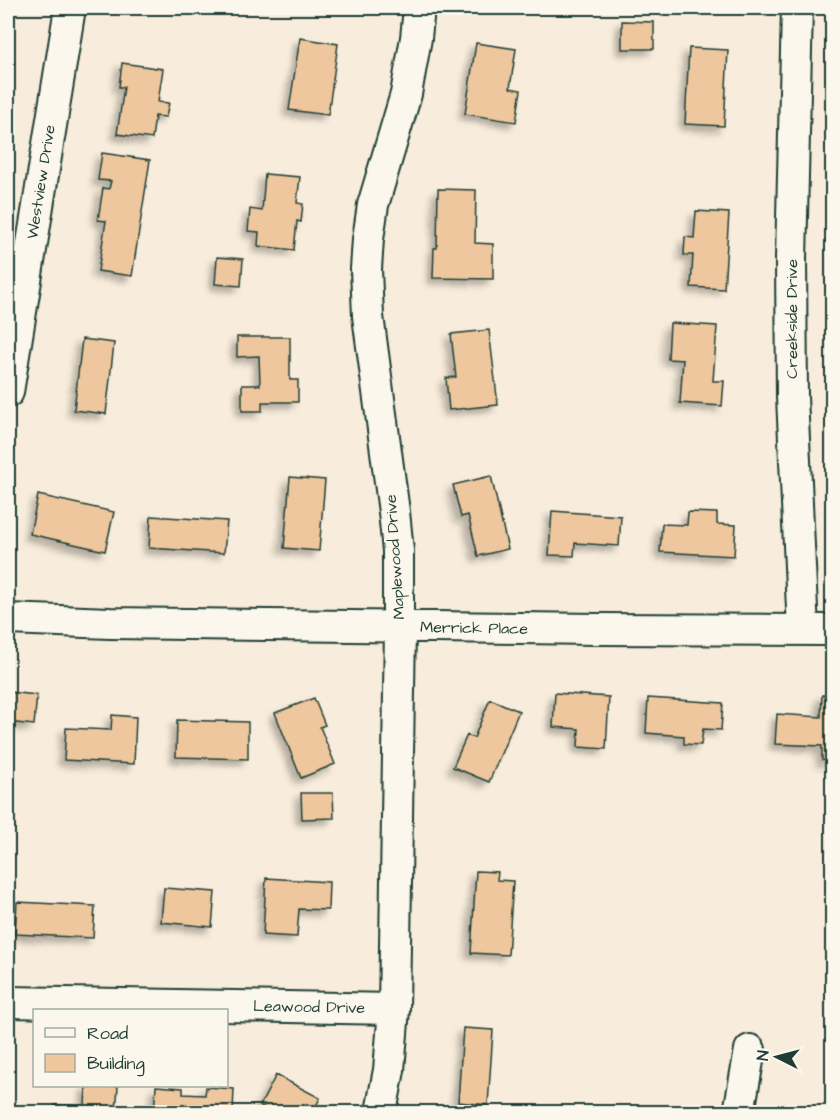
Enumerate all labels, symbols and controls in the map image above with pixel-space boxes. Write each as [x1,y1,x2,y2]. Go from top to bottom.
street label: Westview Drive [21,123,61,241]
street label: Creekside Drive [781,259,803,379]
street label: Maplewood Drive [380,493,410,620]
street label: Merrick Place [420,616,529,640]
street label: Leawood Drive [253,995,366,1019]
legend [33,1009,228,1087]
text: Road [87,1021,128,1046]
north arrow [747,1027,807,1087]
text: N [752,1049,775,1062]
text: Building [87,1051,145,1077]

